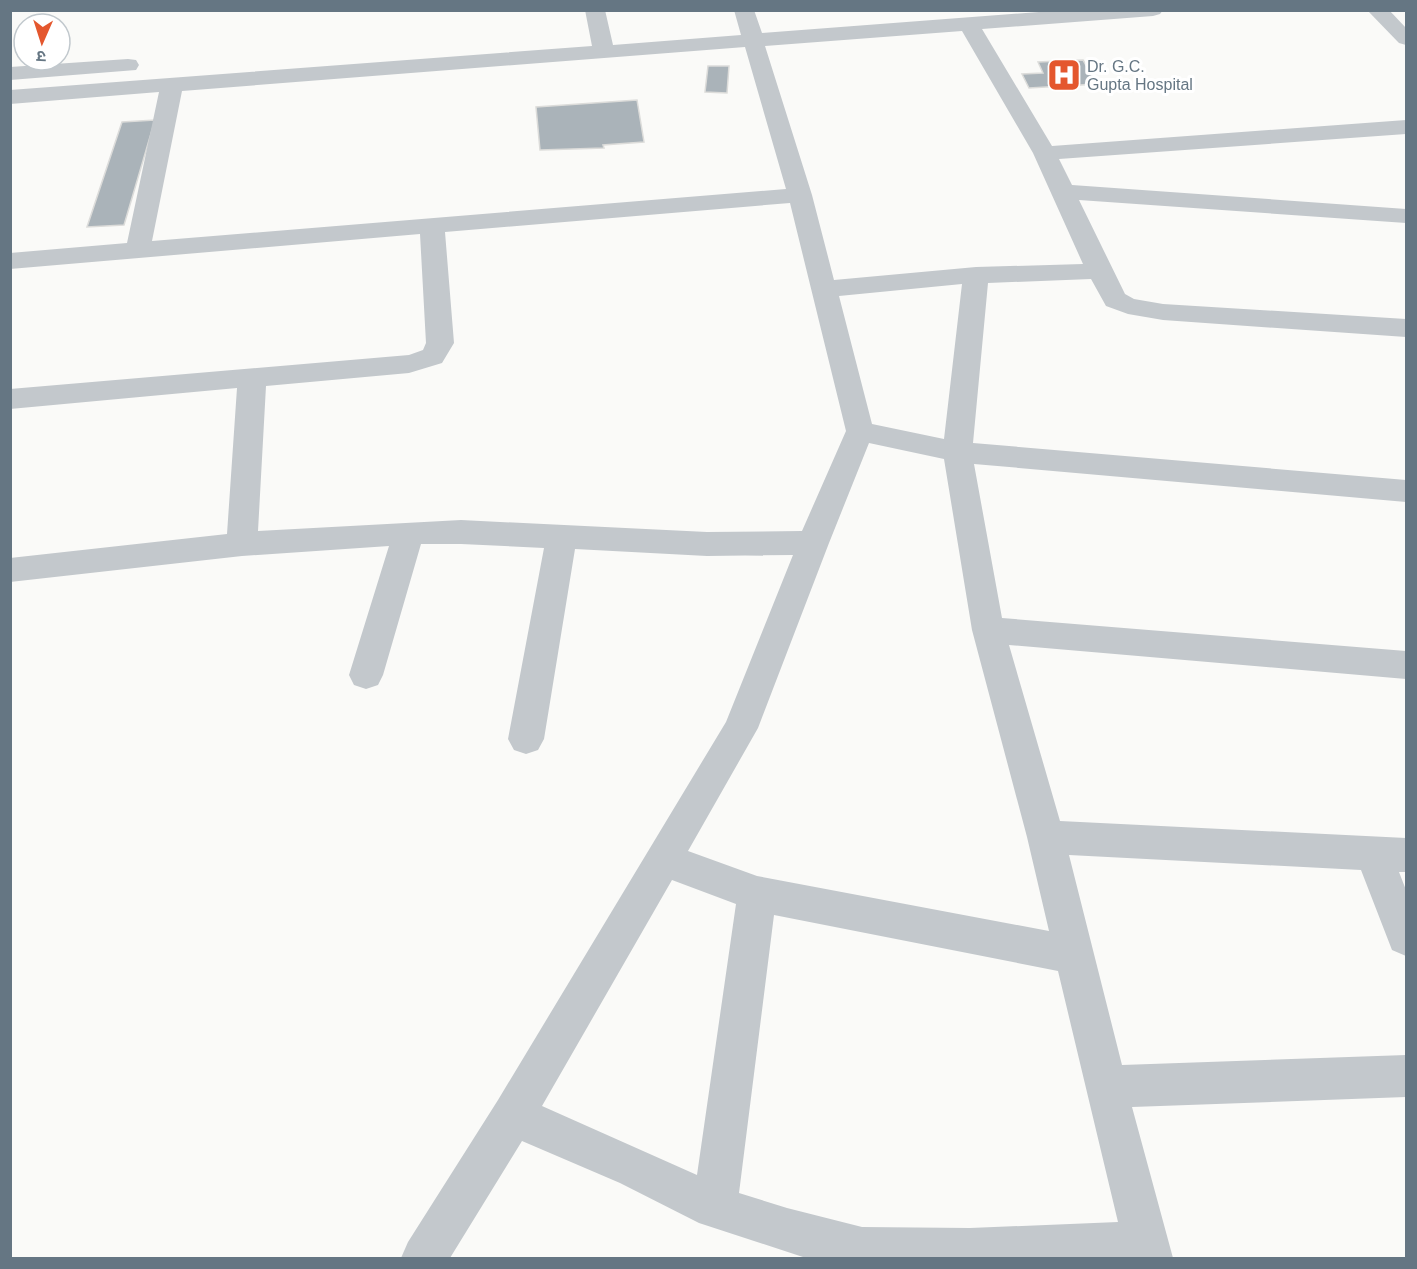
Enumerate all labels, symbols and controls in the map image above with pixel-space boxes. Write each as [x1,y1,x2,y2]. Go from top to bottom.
north arrow [12,12,72,72]
text: उ [35,48,46,65]
hospital icon: Dr. G.C. Gupta Hospital [1046,57,1082,93]
place label: Dr. G.C. Gupta Hospital [1087,58,1193,93]

